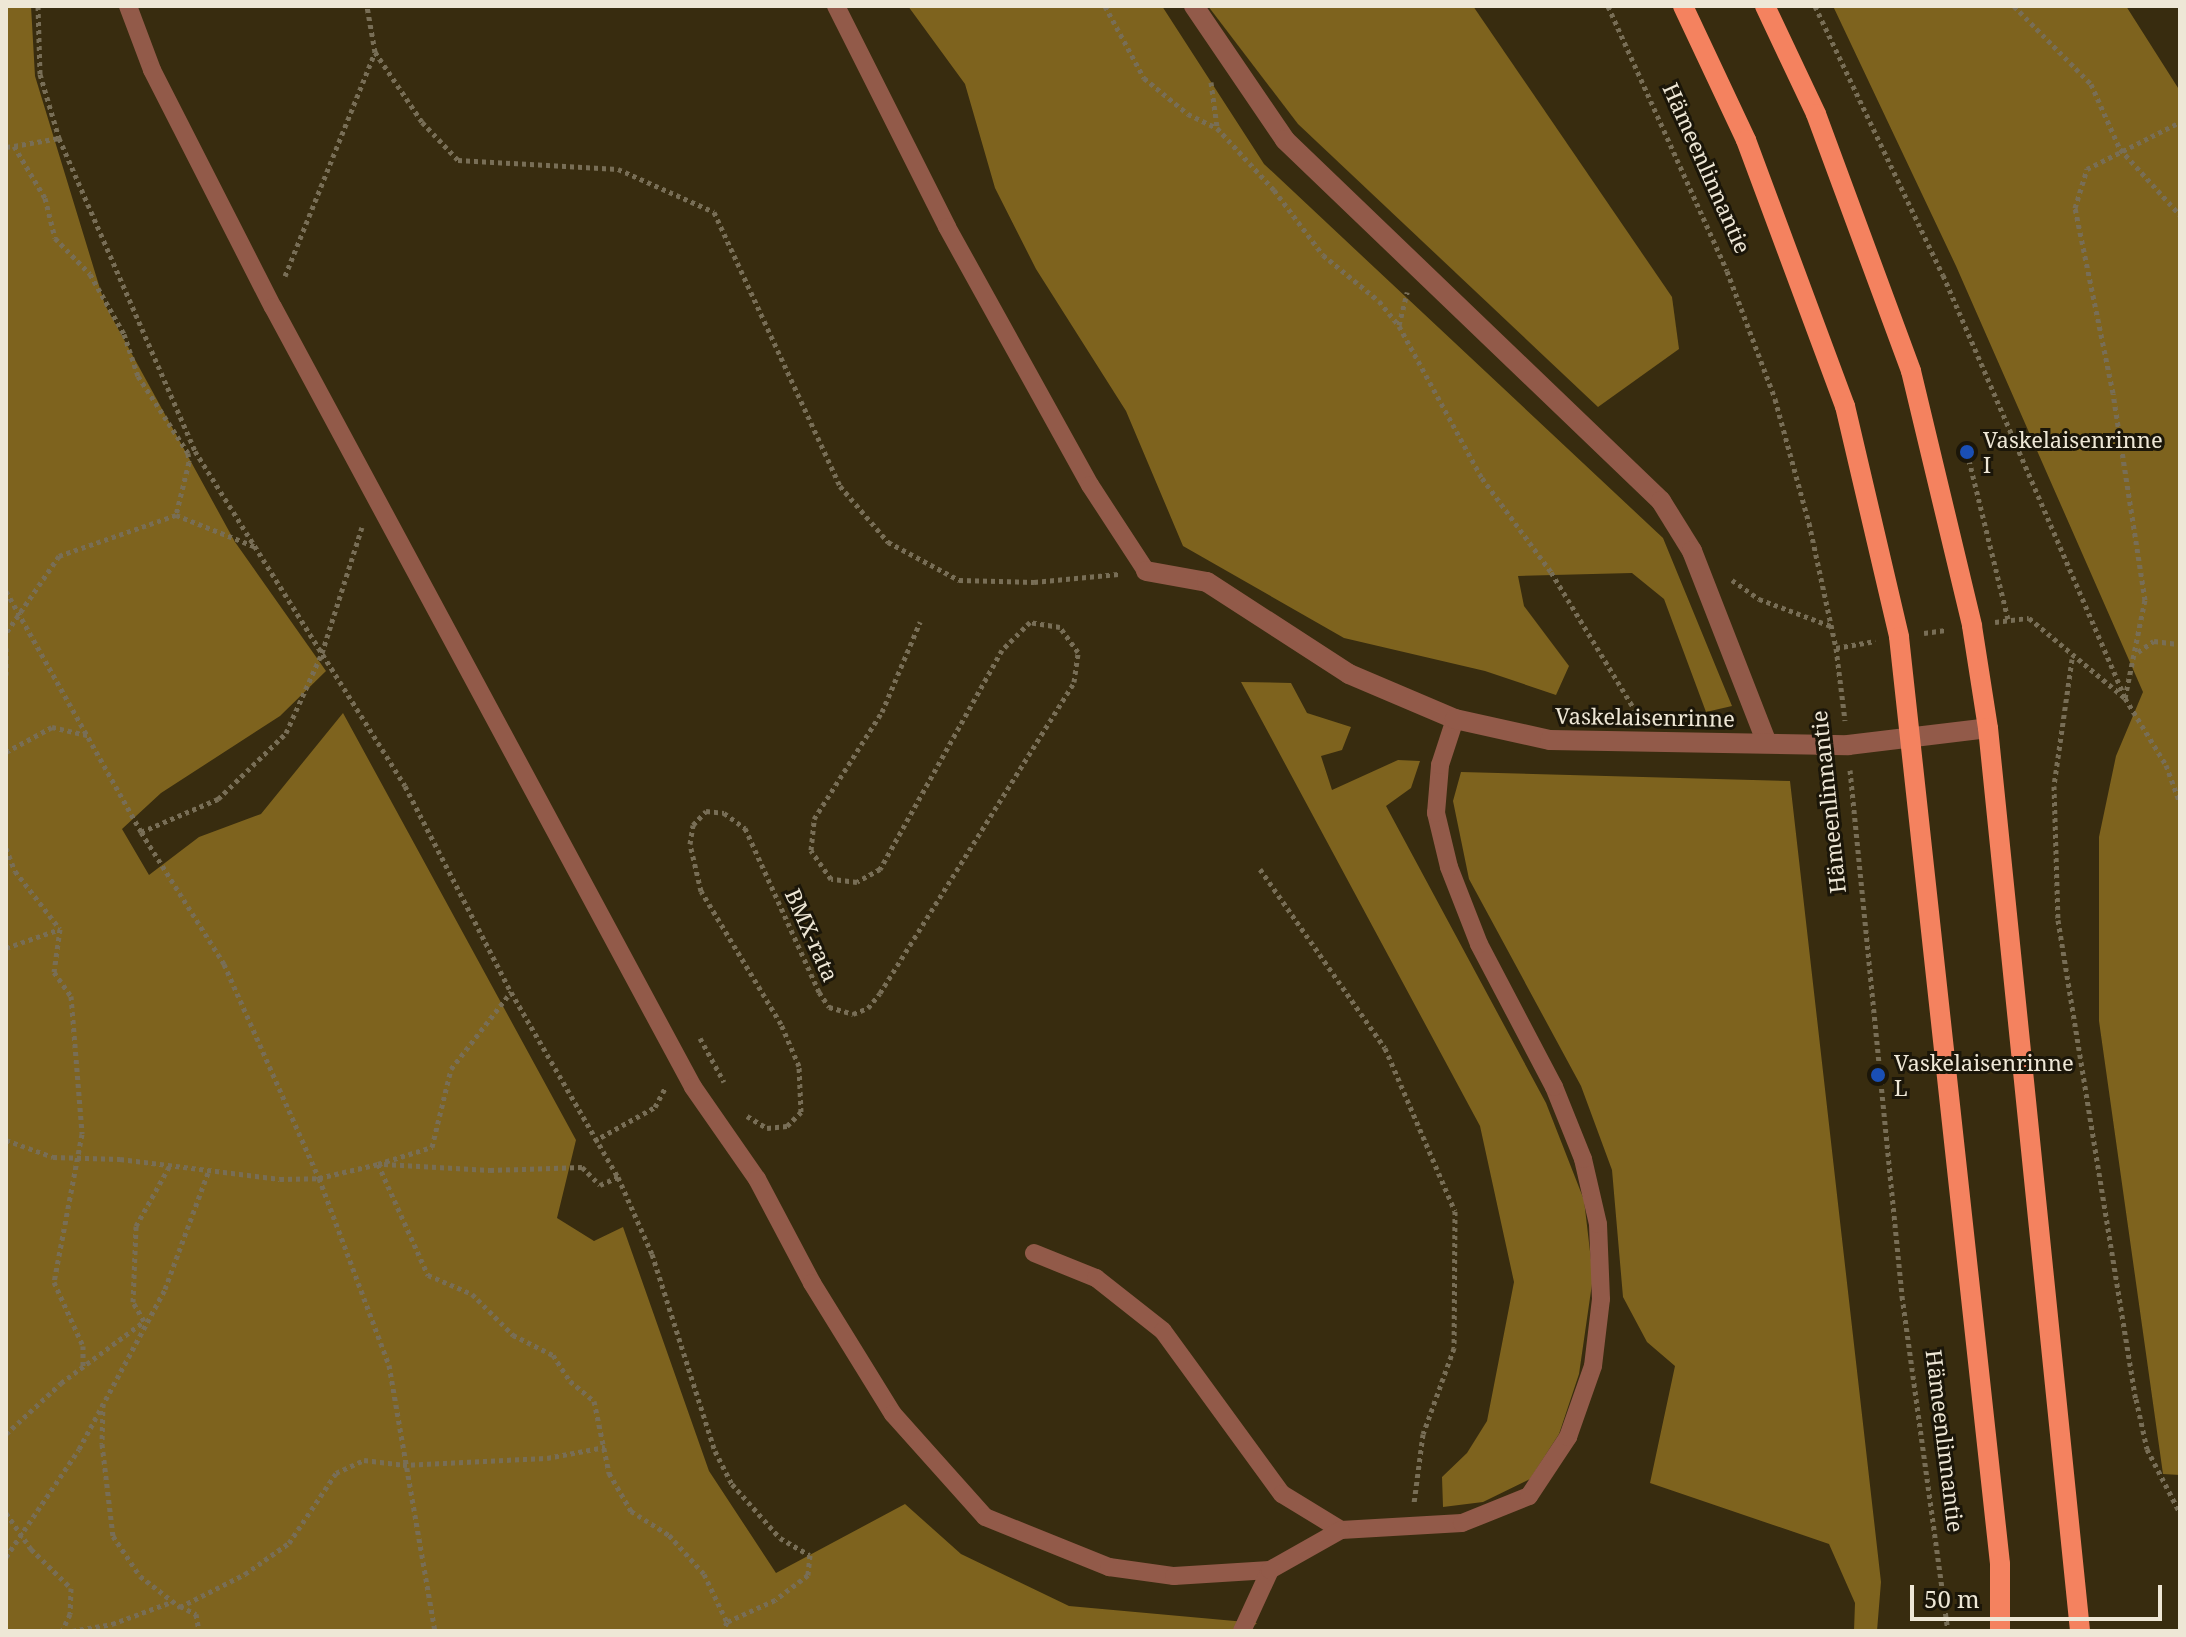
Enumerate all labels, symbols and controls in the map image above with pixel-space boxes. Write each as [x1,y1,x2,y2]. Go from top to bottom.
street label: Hämeenlinnantie [1658,79,1756,257]
place label: Vaskelaisenrinne I [1983,426,2163,478]
marker: Vaskelaisenrinne I [1958,443,1976,461]
street label: Vaskelaisenrinne [1555,702,1735,732]
street label: Hämeenlinnantie [1805,709,1851,895]
street label: BMX-rata [780,885,844,985]
place label: Vaskelaisenrinne L [1894,1049,2074,1100]
marker: Vaskelaisenrinne L [1869,1066,1887,1084]
street label: Hämeenlinnantie [1921,1348,1969,1534]
scale bar [1914,1569,2166,1619]
text: 50 m [1924,1582,1980,1615]

